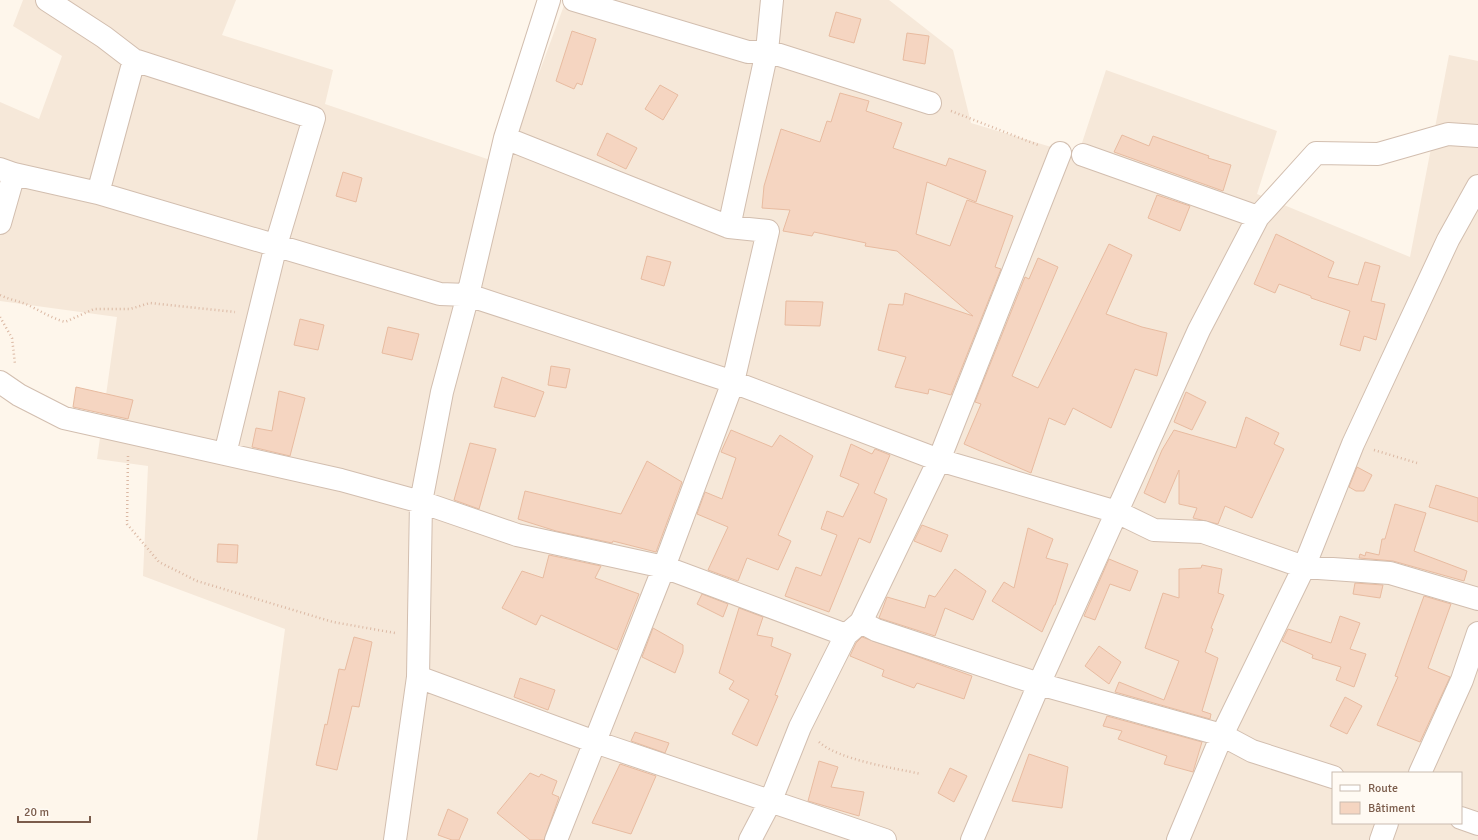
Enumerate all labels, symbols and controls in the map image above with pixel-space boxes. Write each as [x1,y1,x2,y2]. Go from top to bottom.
legend [1332,772,1462,824]
text: Route [1368,781,1398,796]
scale bar [18,798,90,824]
text: Bâtiment [1368,801,1415,816]
text: 20 m [24,805,49,820]

